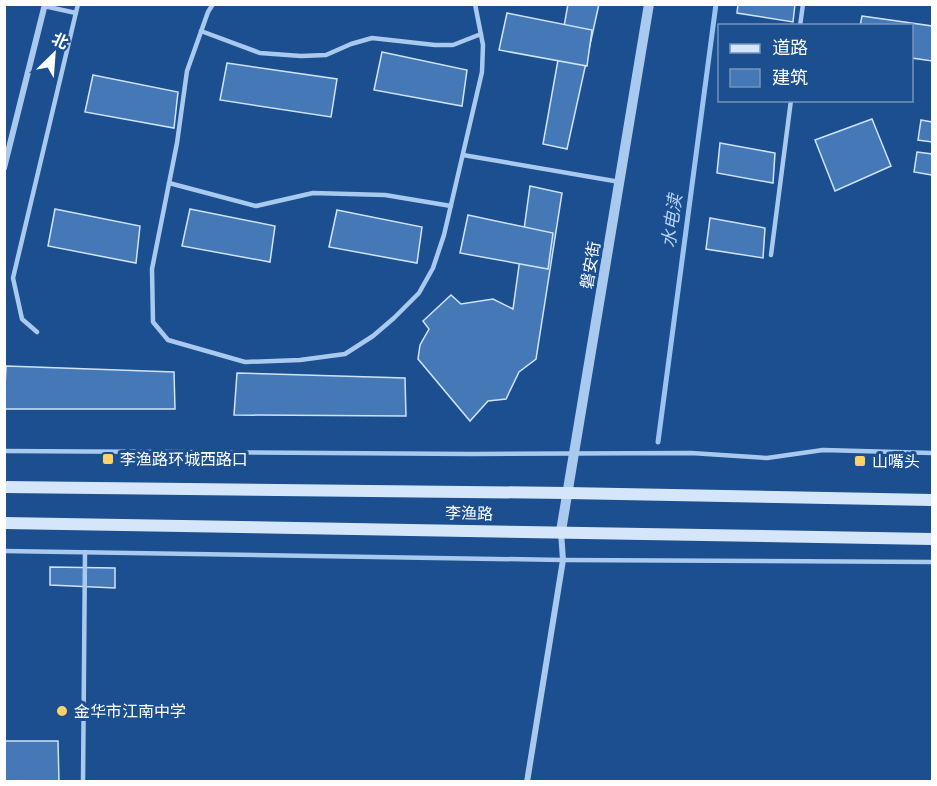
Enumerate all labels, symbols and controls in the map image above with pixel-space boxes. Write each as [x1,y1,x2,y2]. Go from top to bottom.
north arrow [24,24,84,84]
legend [718,24,913,102]
text: 北 [48,27,72,55]
text: 道路 [772,35,808,60]
text: 建筑 [772,65,808,90]
water label: 水电渎 [655,190,688,249]
street label: 磐安街 [575,239,606,291]
place label: 李渔路环城西路口 [120,448,248,471]
place label: 山嘴头 [872,450,920,473]
marker: 李渔路环城西路口 [101,452,115,466]
marker: 山嘴头 [853,454,867,468]
street label: 李渔路 [445,502,493,525]
place label: 金华市江南中学 [74,700,186,723]
marker: 金华市江南中学 [55,704,69,718]

